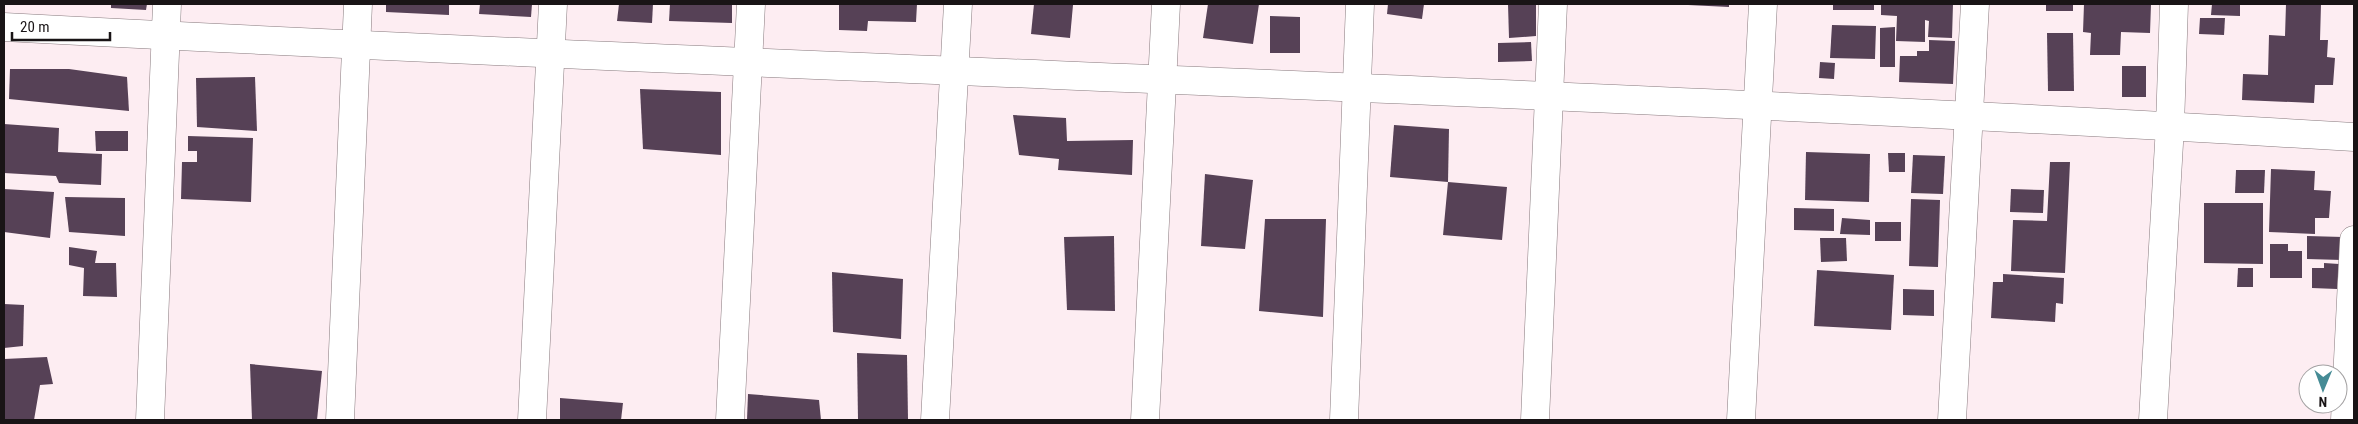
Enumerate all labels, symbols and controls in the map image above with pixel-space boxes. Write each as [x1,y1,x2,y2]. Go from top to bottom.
scale bar [12,10,110,42]
text: 20 m [20,18,50,36]
north arrow [2298,364,2348,414]
text: N [2318,394,2327,410]

